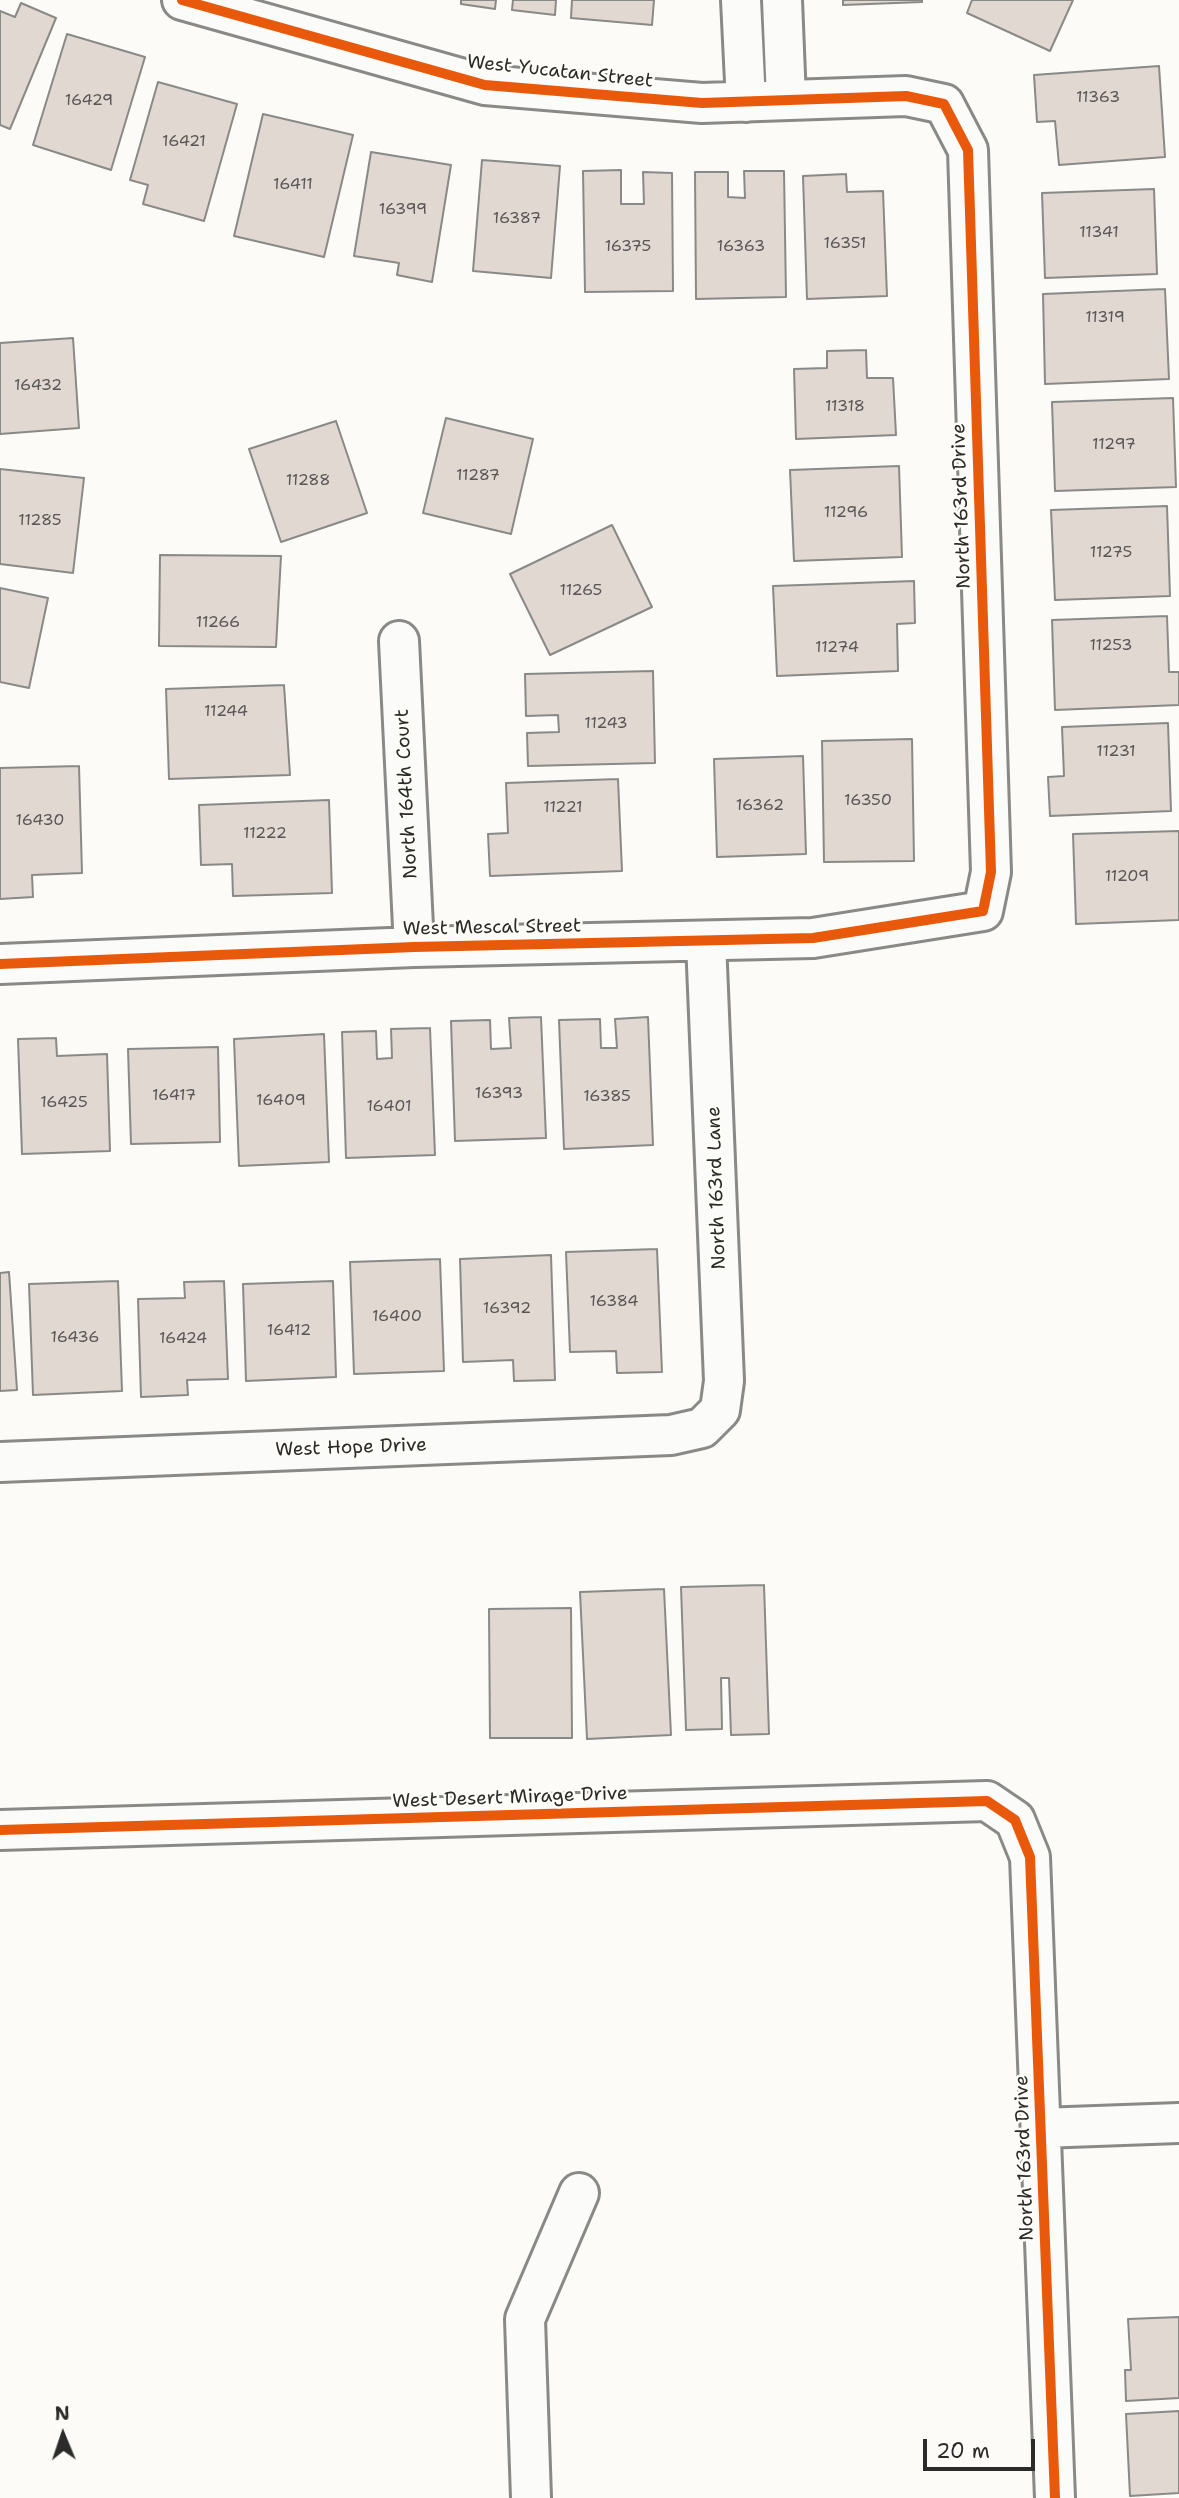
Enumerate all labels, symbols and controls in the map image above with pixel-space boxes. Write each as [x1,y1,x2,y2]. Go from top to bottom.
street label: West Yucatan Street [466,51,654,93]
house number: 11363 [1076,88,1120,108]
house number: 16429 [65,91,113,111]
house number: 16421 [162,132,206,152]
house number: 16411 [273,175,313,195]
house number: 16399 [379,200,427,220]
house number: 16387 [493,209,541,229]
house number: 11341 [1079,223,1119,243]
house number: 16351 [824,234,866,254]
house number: 16375 [605,237,651,257]
house number: 16363 [717,237,765,257]
house number: 11319 [1085,308,1125,328]
house number: 16432 [14,376,62,396]
house number: 11318 [825,397,865,417]
street label: North 163rd Drive [948,423,976,589]
house number: 11297 [1092,435,1136,455]
house number: 11287 [456,466,500,486]
house number: 11288 [286,471,330,491]
house number: 11296 [824,503,868,523]
house number: 11285 [18,511,62,531]
house number: 11275 [1090,543,1132,563]
house number: 11265 [560,581,602,601]
house number: 11266 [196,613,240,633]
house number: 11253 [1089,636,1133,656]
house number: 11274 [815,638,859,658]
house number: 11244 [204,702,248,722]
street label: North 164th Court [391,708,423,880]
house number: 11243 [584,714,628,734]
house number: 11231 [1096,742,1136,762]
house number: 16350 [844,791,892,811]
house number: 16362 [736,796,784,816]
house number: 11221 [543,798,583,818]
house number: 16430 [16,811,64,831]
house number: 11222 [243,824,287,844]
house number: 11209 [1105,867,1149,887]
street label: West Mescal Street [403,915,581,941]
house number: 16393 [475,1084,523,1104]
house number: 16417 [152,1086,196,1106]
house number: 16385 [583,1087,631,1107]
house number: 16409 [256,1091,306,1111]
house number: 16425 [40,1093,88,1113]
house number: 16401 [366,1097,412,1117]
street label: North 163rd Lane [703,1106,731,1270]
house number: 16384 [590,1292,638,1312]
house number: 16392 [483,1299,531,1319]
house number: 16400 [372,1307,422,1327]
house number: 16412 [267,1321,311,1341]
house number: 16436 [51,1328,99,1348]
house number: 16424 [159,1329,207,1349]
street label: West Hope Drive [275,1434,427,1462]
street label: West Desert Mirage Drive [392,1783,628,1813]
street label: North 163rd Drive [1011,2075,1039,2241]
north arrow [28,2400,98,2470]
text: N [54,2401,70,2426]
scale bar [927,2424,1039,2468]
text: 20 m [936,2437,990,2465]

